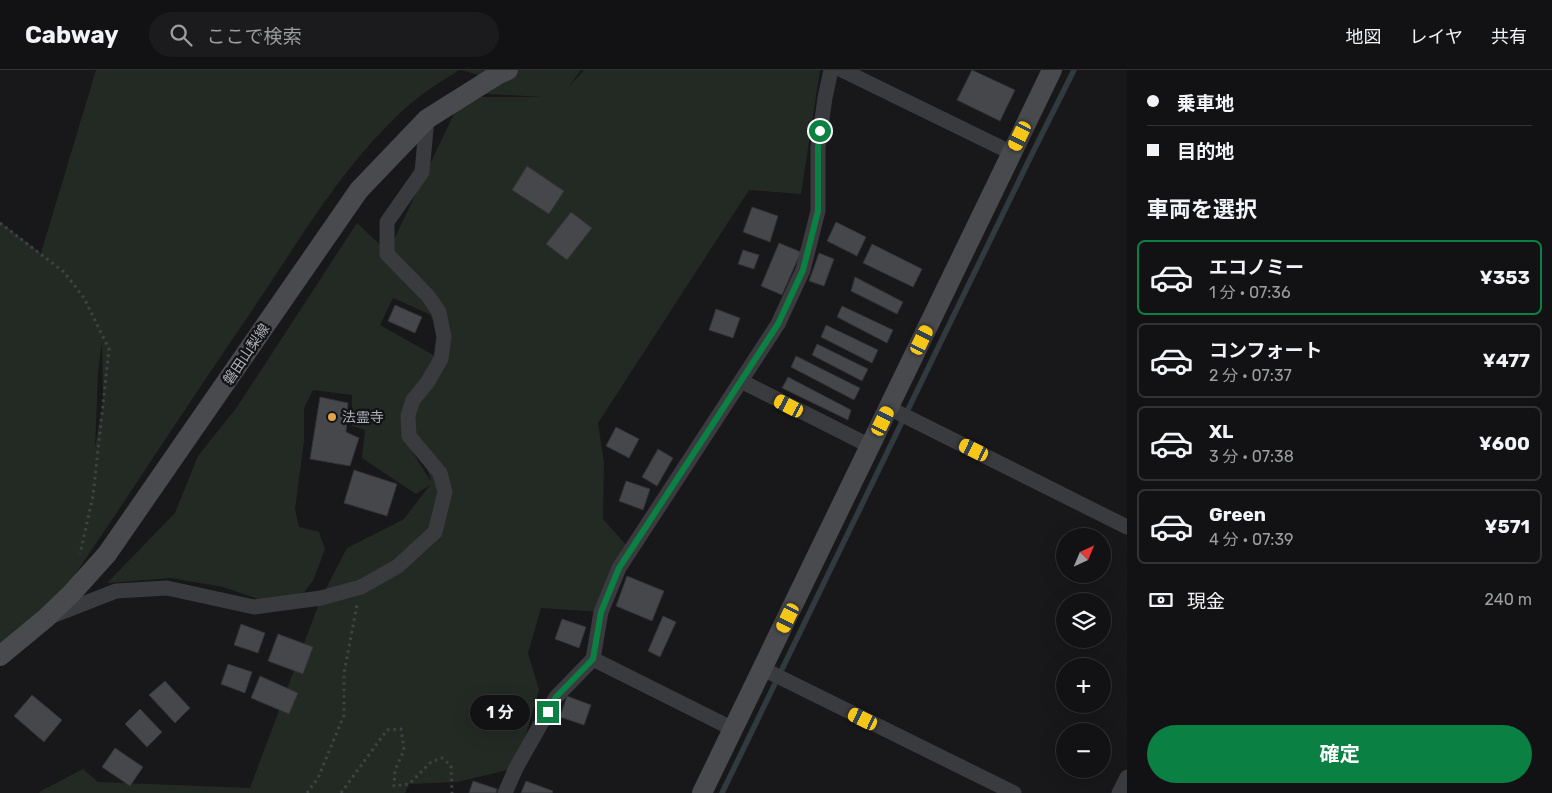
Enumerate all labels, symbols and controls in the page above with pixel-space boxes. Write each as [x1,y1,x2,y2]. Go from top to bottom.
search box [149,12,499,57]
text: Cabway [25,21,119,49]
icon: search [167,21,195,49]
text: ここで検索 [207,25,302,48]
text: 地図 [1346,26,1382,48]
text: レイヤ [1410,26,1463,48]
text: 共有 [1491,26,1527,48]
text: 乗車地 [1177,92,1234,115]
car [1006,119,1033,153]
route start [809,120,831,142]
text: 目的地 [1177,140,1234,163]
text: 車両を選択 [1147,196,1257,223]
icon: car [1149,255,1194,300]
text: エコノミー [1209,256,1304,279]
text: ¥353 [1480,266,1530,289]
text: 1 分 · 07:36 [1209,283,1291,302]
street label: 磐田山梨線 [220,321,273,388]
car [908,323,935,357]
icon: car [1149,338,1194,383]
text: コンフォート [1209,339,1322,362]
text: ¥477 [1483,349,1530,372]
text: 2 分 · 07:37 [1209,366,1292,385]
car [772,393,805,419]
car [869,404,896,438]
place label: 法霊寺 [342,409,384,426]
marker: 法霊寺 [326,411,338,423]
text: XL [1209,420,1233,443]
icon: car [1149,421,1194,466]
text: ¥600 [1479,432,1530,455]
car [957,437,990,463]
text: 3 分 · 07:38 [1209,447,1294,466]
text: Green [1209,503,1266,526]
icon: car [1149,504,1194,549]
text: ¥571 [1484,515,1530,538]
north arrow [1056,528,1111,582]
map controls [1056,528,1111,778]
text: 4 分 · 07:39 [1209,530,1294,549]
icon: cash [1147,586,1175,614]
text: 現金 [1187,590,1225,613]
text: 240 m [1485,590,1532,609]
button: layers [1056,593,1111,648]
car [774,601,801,635]
button: + [1056,658,1111,713]
callout: 1 分 [470,694,530,730]
route end [537,701,559,723]
text: 1 分 [486,703,514,722]
car [846,706,879,732]
button: − [1056,723,1111,778]
button: 確定 [1147,725,1532,783]

